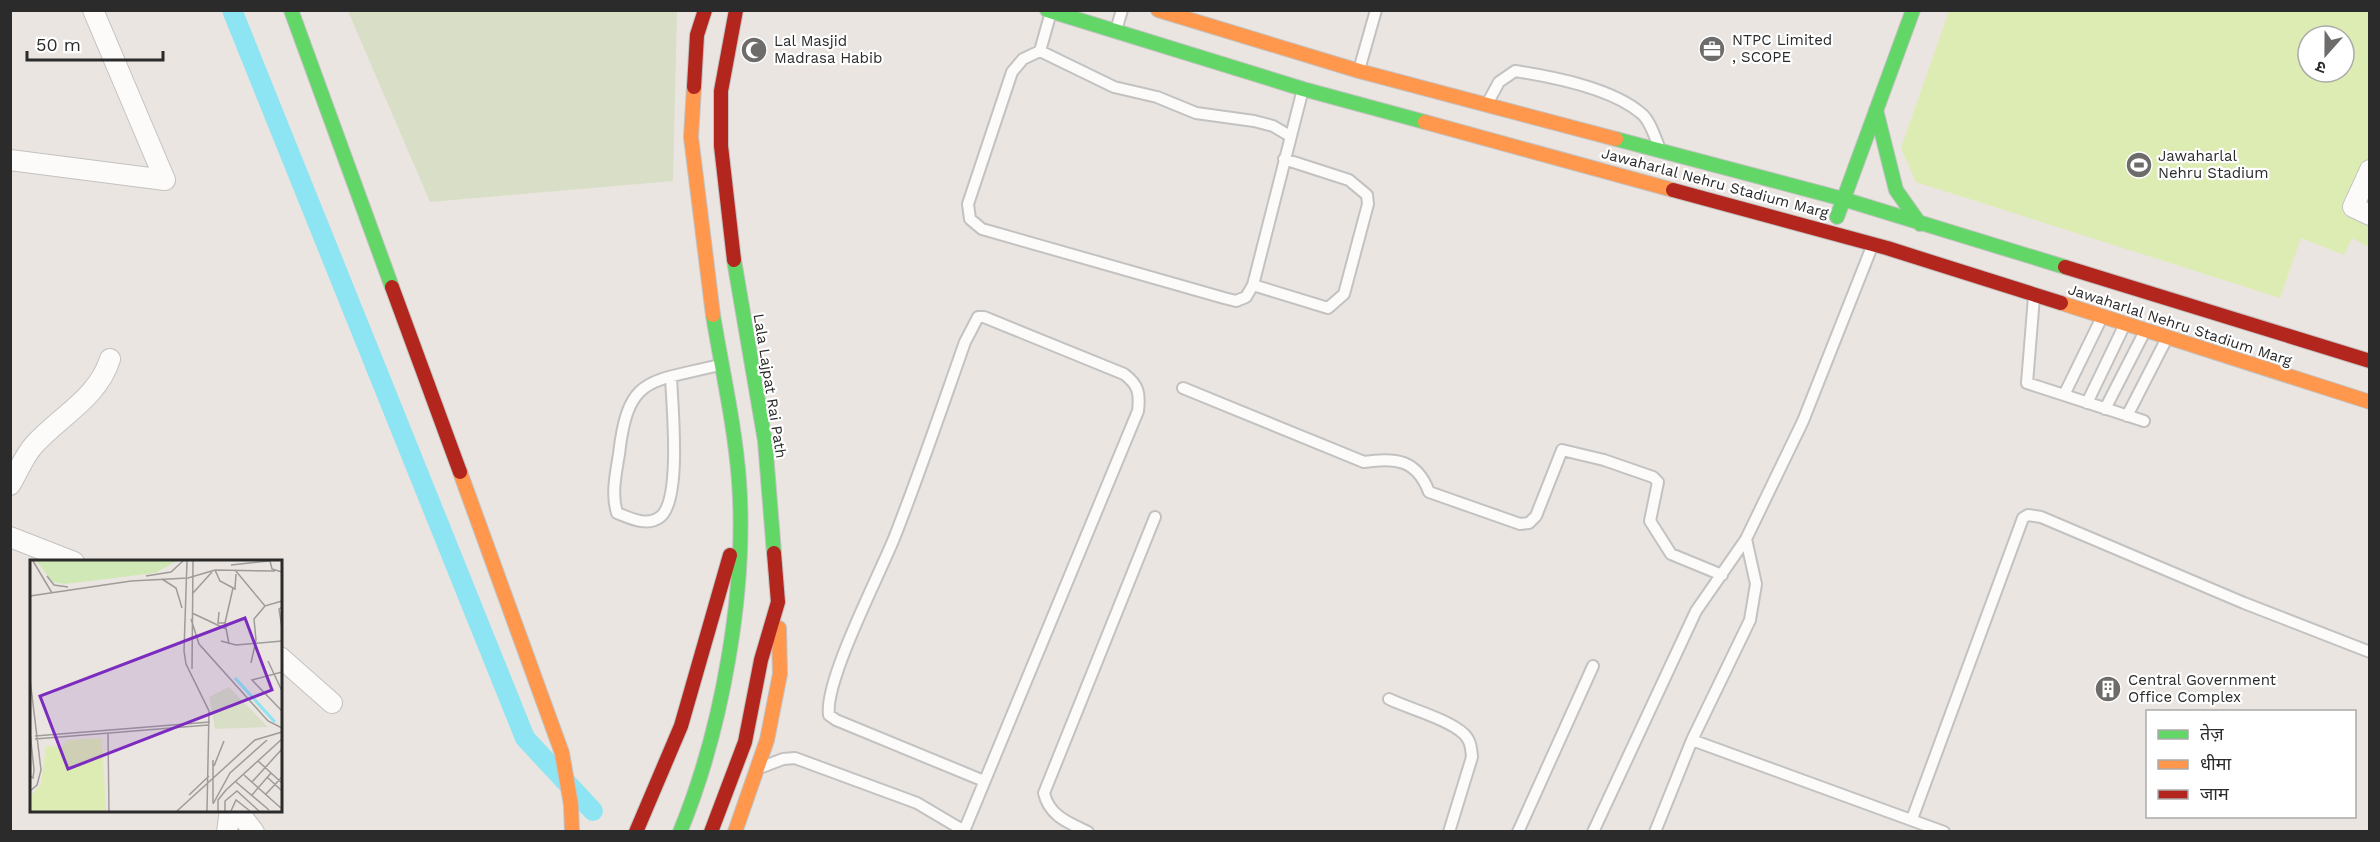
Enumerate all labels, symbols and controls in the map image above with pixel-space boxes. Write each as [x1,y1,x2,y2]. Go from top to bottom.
scale bar [27,24,164,62]
north arrow [2296,24,2356,84]
place label: NTPC Limited , SCOPE [1732,31,1832,66]
place label: Lal Masjid Madrasa Habib [774,32,882,67]
text: 50 m [36,34,81,55]
office icon: NTPC Limited , SCOPE [1697,34,1727,64]
mosque icon: Lal Masjid Madrasa Habib [739,35,769,65]
text: उ [2312,57,2329,78]
street label: Jawaharlal Nehru Stadium Marg [1600,144,1830,222]
place label: Jawaharlal Nehru Stadium [2158,147,2269,182]
sports icon: Jawaharlal Nehru Stadium [2124,150,2154,180]
street label: Jawaharlal Nehru Stadium Marg [2066,280,2294,370]
street label: Lala Lajpat Rai Path [750,312,790,460]
inset map [30,560,282,812]
place label: Central Government Office Complex [2128,671,2277,706]
building icon: Central Government Office Complex [2093,674,2123,704]
legend [2146,710,2356,818]
text: तेज़ [2200,723,2224,744]
text: धीमा [2200,753,2231,774]
text: जाम [2200,783,2230,804]

